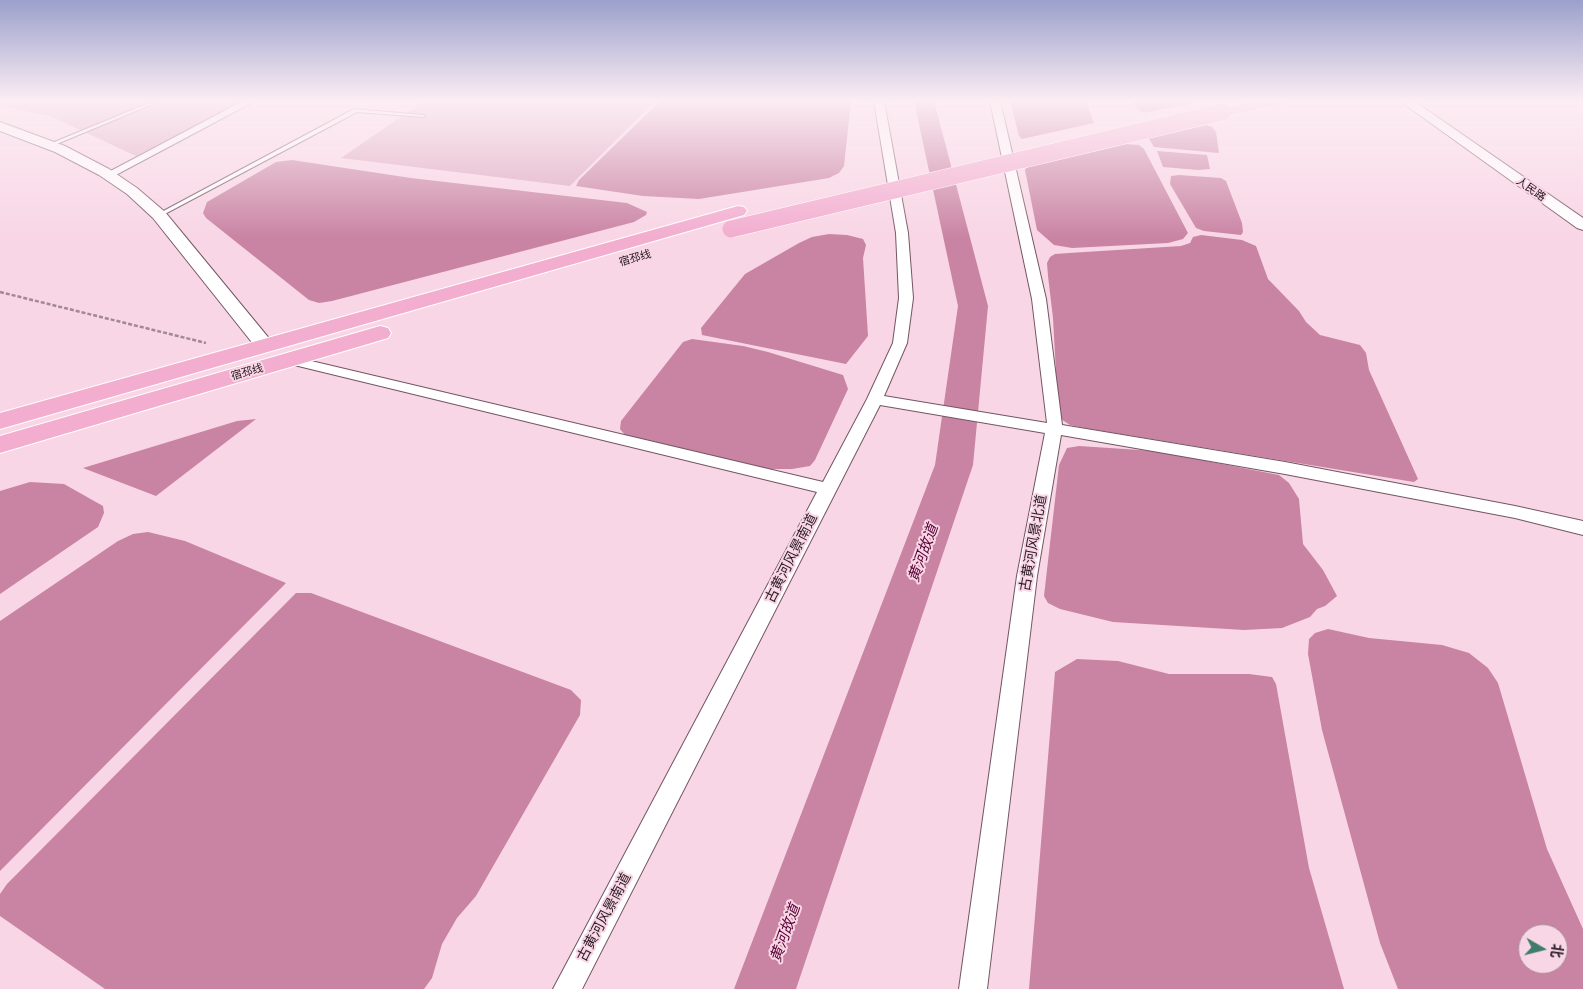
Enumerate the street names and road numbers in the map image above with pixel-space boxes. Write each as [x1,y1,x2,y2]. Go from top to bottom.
street label: 人民路 [1514,174,1548,204]
street label: 宿邳线 [617,247,653,269]
street label: 宿邳线 [229,361,265,383]
street label: 古黄河风景北道 [1016,493,1050,593]
street label: 古黄河风景南道 [761,511,821,605]
street label: 古黄河风景南道 [574,870,634,964]

